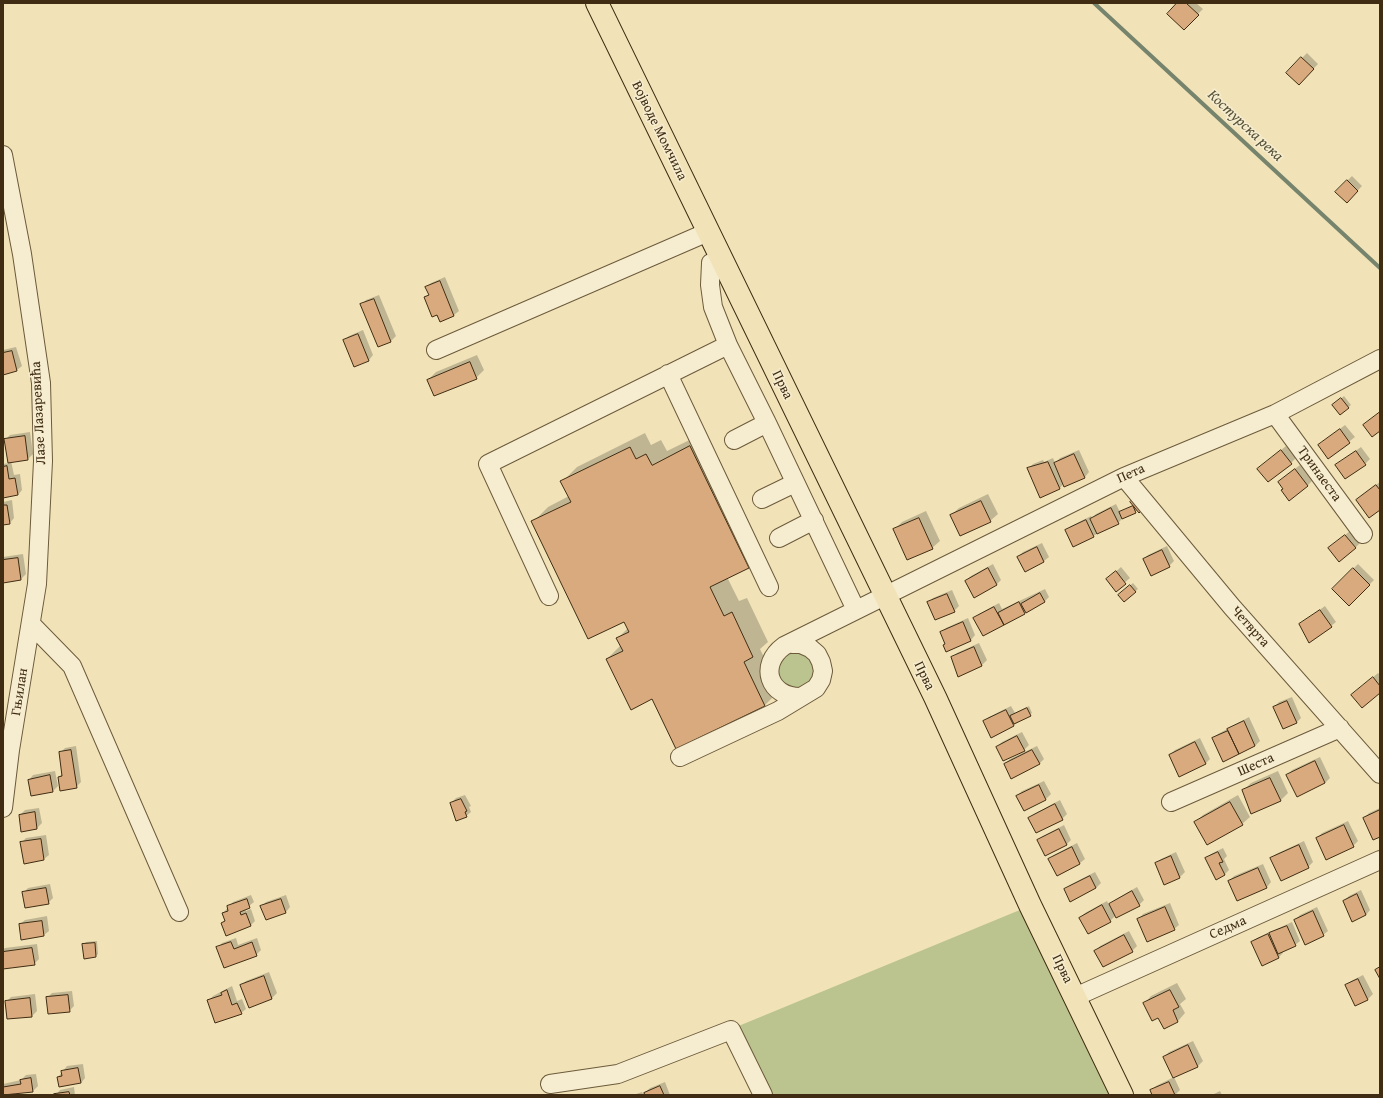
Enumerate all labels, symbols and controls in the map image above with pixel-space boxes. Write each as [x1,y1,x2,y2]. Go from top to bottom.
street label: Војводе Момчила [628,79,690,183]
water label: Костурска река [1203,86,1287,166]
street label: Лазе Лазаревића [28,361,50,465]
street label: Прва [768,368,796,402]
street label: Тринаеста [1293,443,1345,505]
street label: Пета [1114,460,1148,488]
street label: Четврта [1227,603,1273,651]
street label: Прва [910,659,938,693]
street label: Гњилан [8,667,32,717]
street label: Шеста [1235,750,1277,780]
street label: Седма [1207,913,1249,943]
street label: Прва [1048,952,1076,986]

